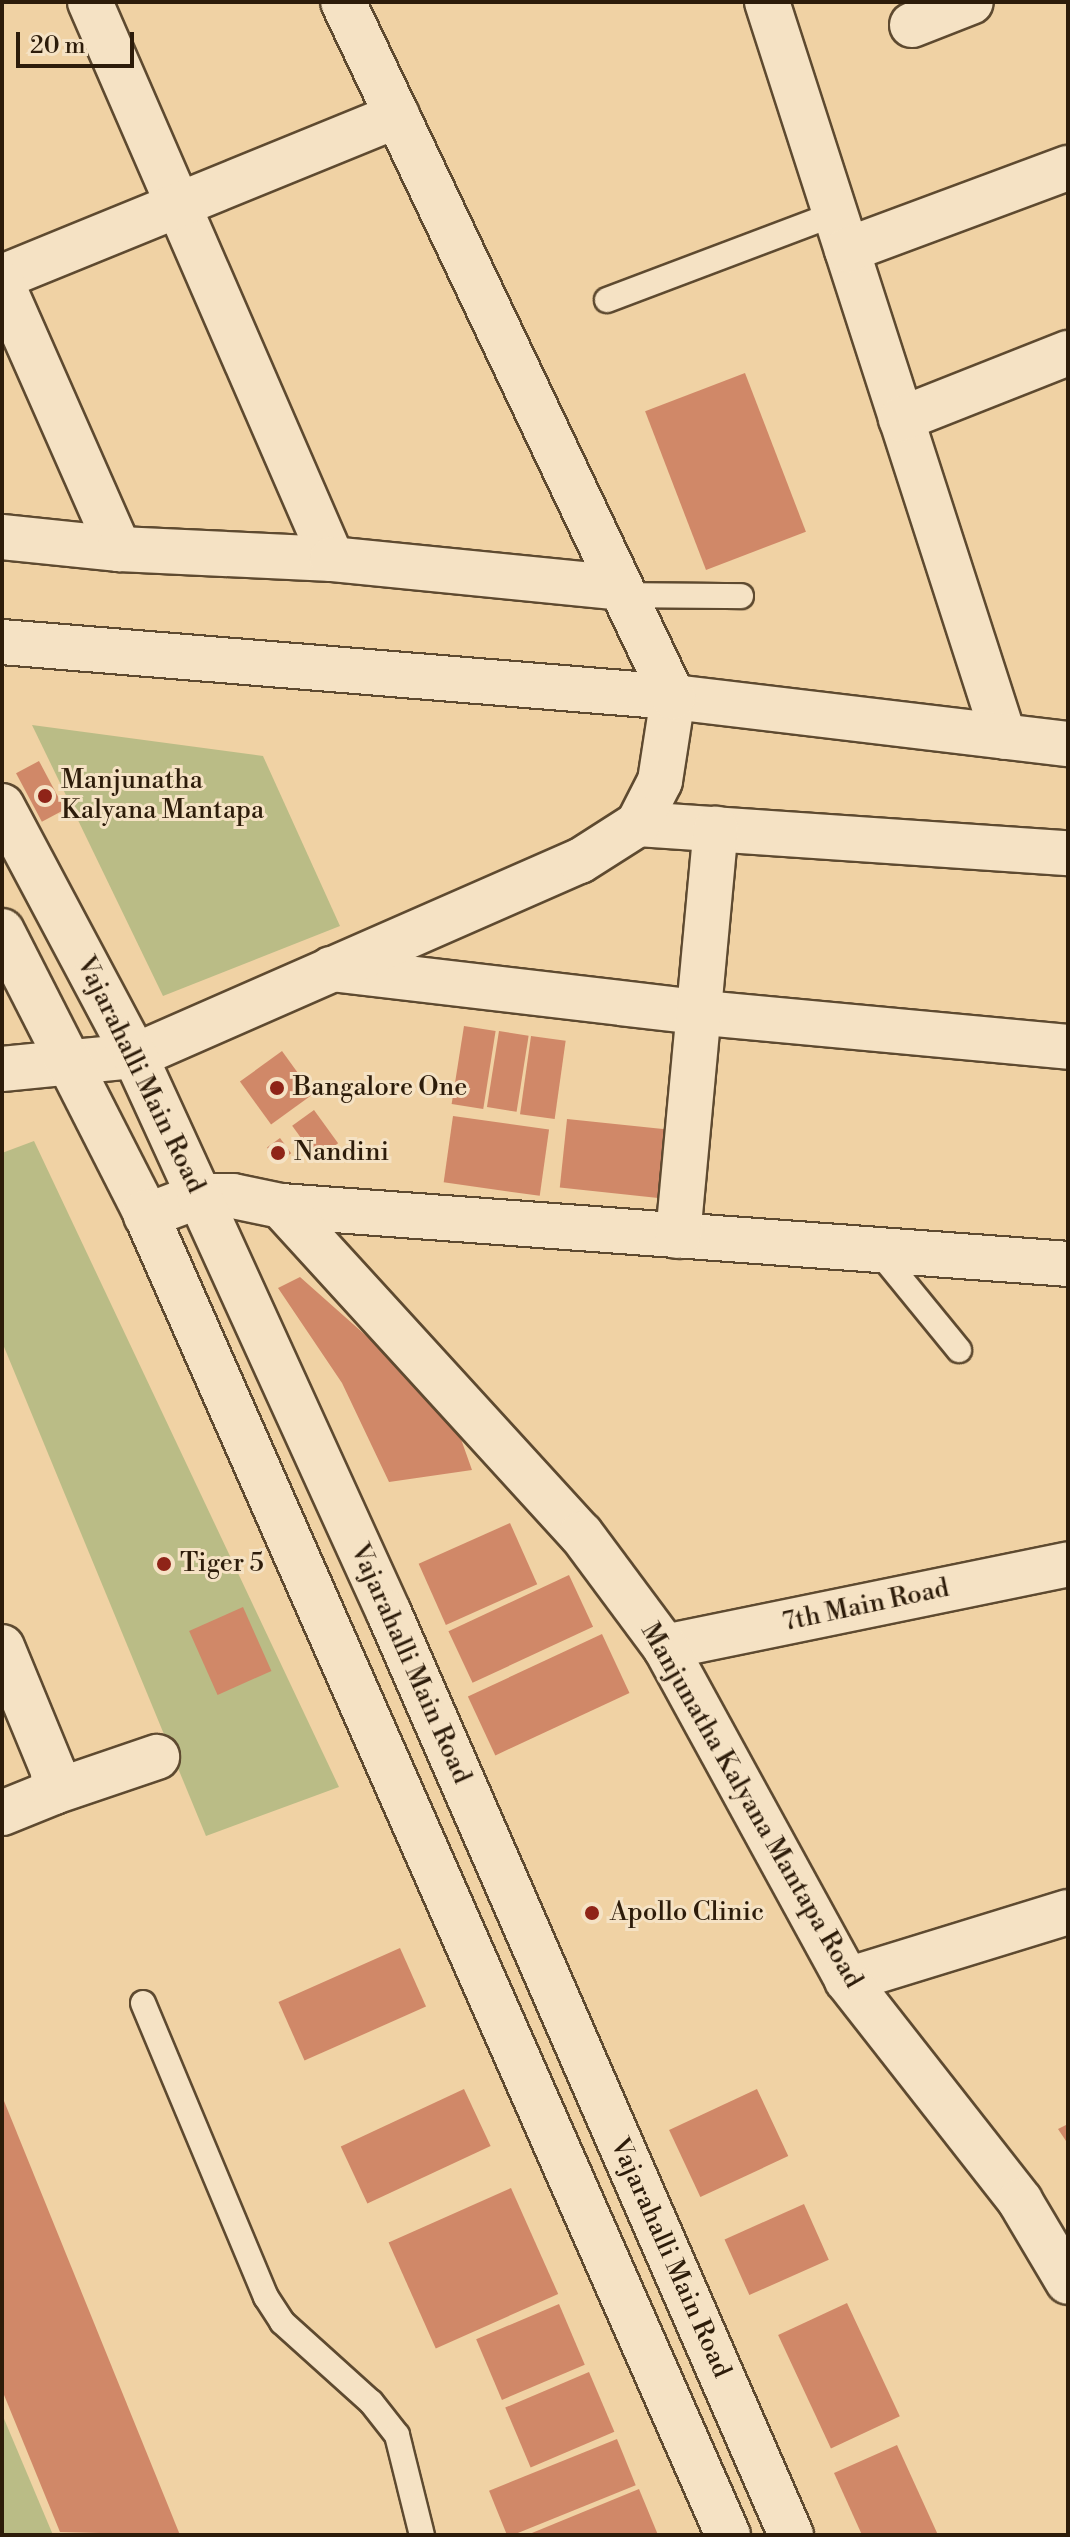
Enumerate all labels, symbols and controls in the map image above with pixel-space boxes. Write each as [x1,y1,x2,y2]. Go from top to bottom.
scale bar [20,16,138,66]
text: 20 m [30,31,86,61]
place label: Manjunatha Kalyana Mantapa [61,765,264,826]
marker: Manjunatha Kalyana Mantapa [36,787,54,805]
street label: Vajarahalli Main Road [69,952,211,1198]
place label: Bangalore One [293,1072,467,1104]
marker: Bangalore One [268,1079,286,1097]
place label: Nandini [294,1137,389,1169]
marker: Nandini [269,1144,287,1162]
street label: Vajarahalli Main Road [343,1539,477,1789]
place label: Tiger 5 [180,1548,264,1580]
marker: Tiger 5 [155,1555,173,1573]
street label: 7th Main Road [780,1573,952,1639]
street label: Manjunatha Kalyana Mantapa Road [633,1618,869,1994]
place label: Apollo Clinic [610,1897,764,1929]
marker: Apollo Clinic [581,1902,603,1924]
street label: Vajarahalli Main Road [603,2133,737,2383]

